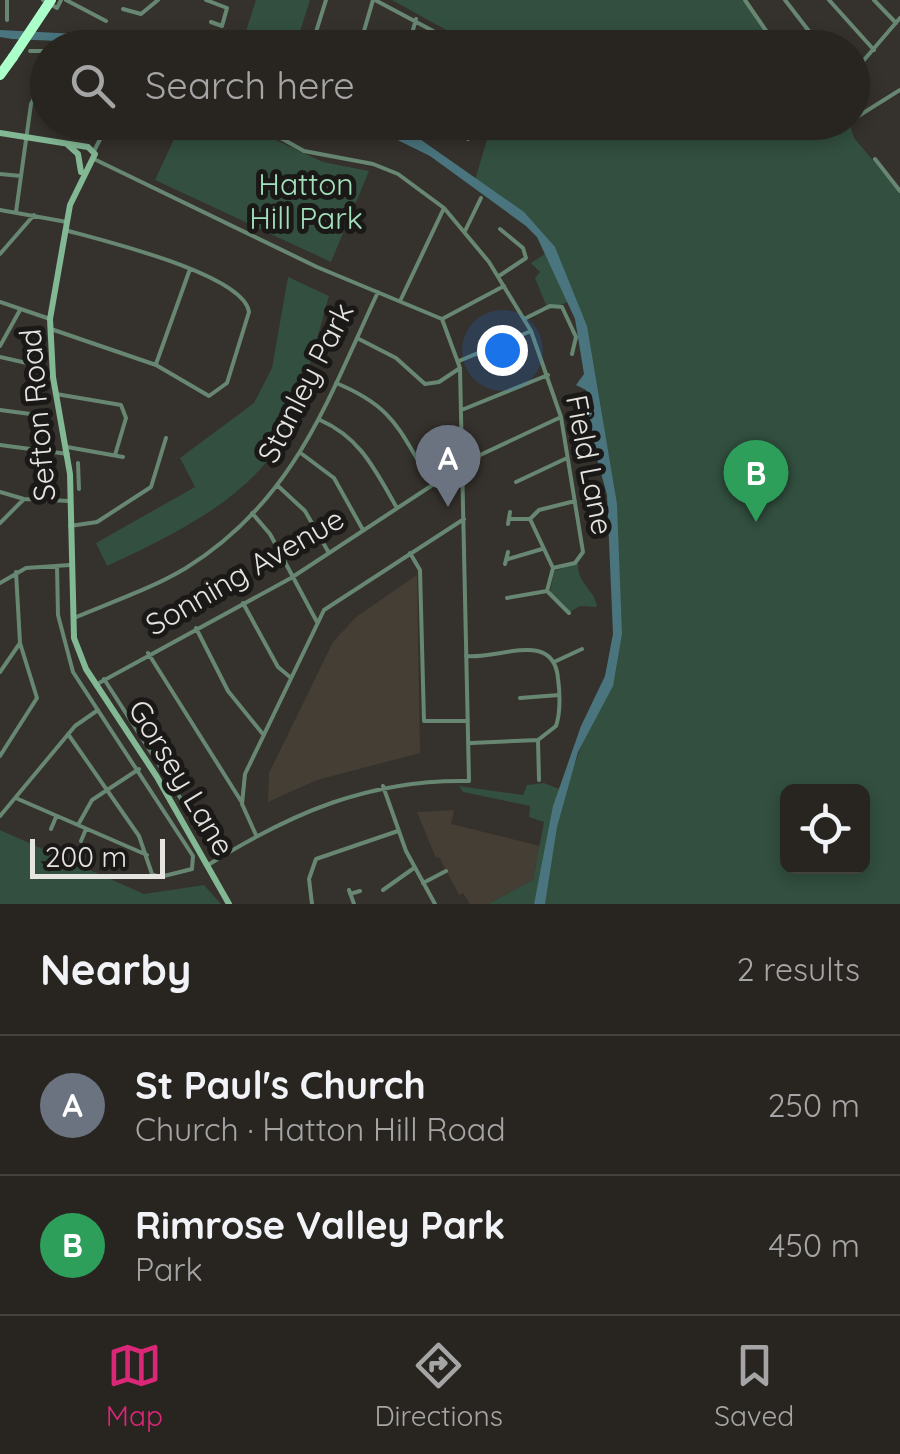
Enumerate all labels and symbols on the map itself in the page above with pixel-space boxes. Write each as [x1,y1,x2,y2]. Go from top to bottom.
park label: Hatton Hill Park [249,165,363,237]
street label: Stanley Park [249,296,362,469]
your location [477,325,528,376]
street label: Sefton Road [11,327,63,503]
street label: Field Lane [558,392,622,538]
pin: A [416,424,480,507]
pin: B [724,440,788,522]
street label: Sonning Avenue [138,499,351,643]
street label: Gorsey Lane [120,693,243,862]
scale bar [30,834,165,878]

